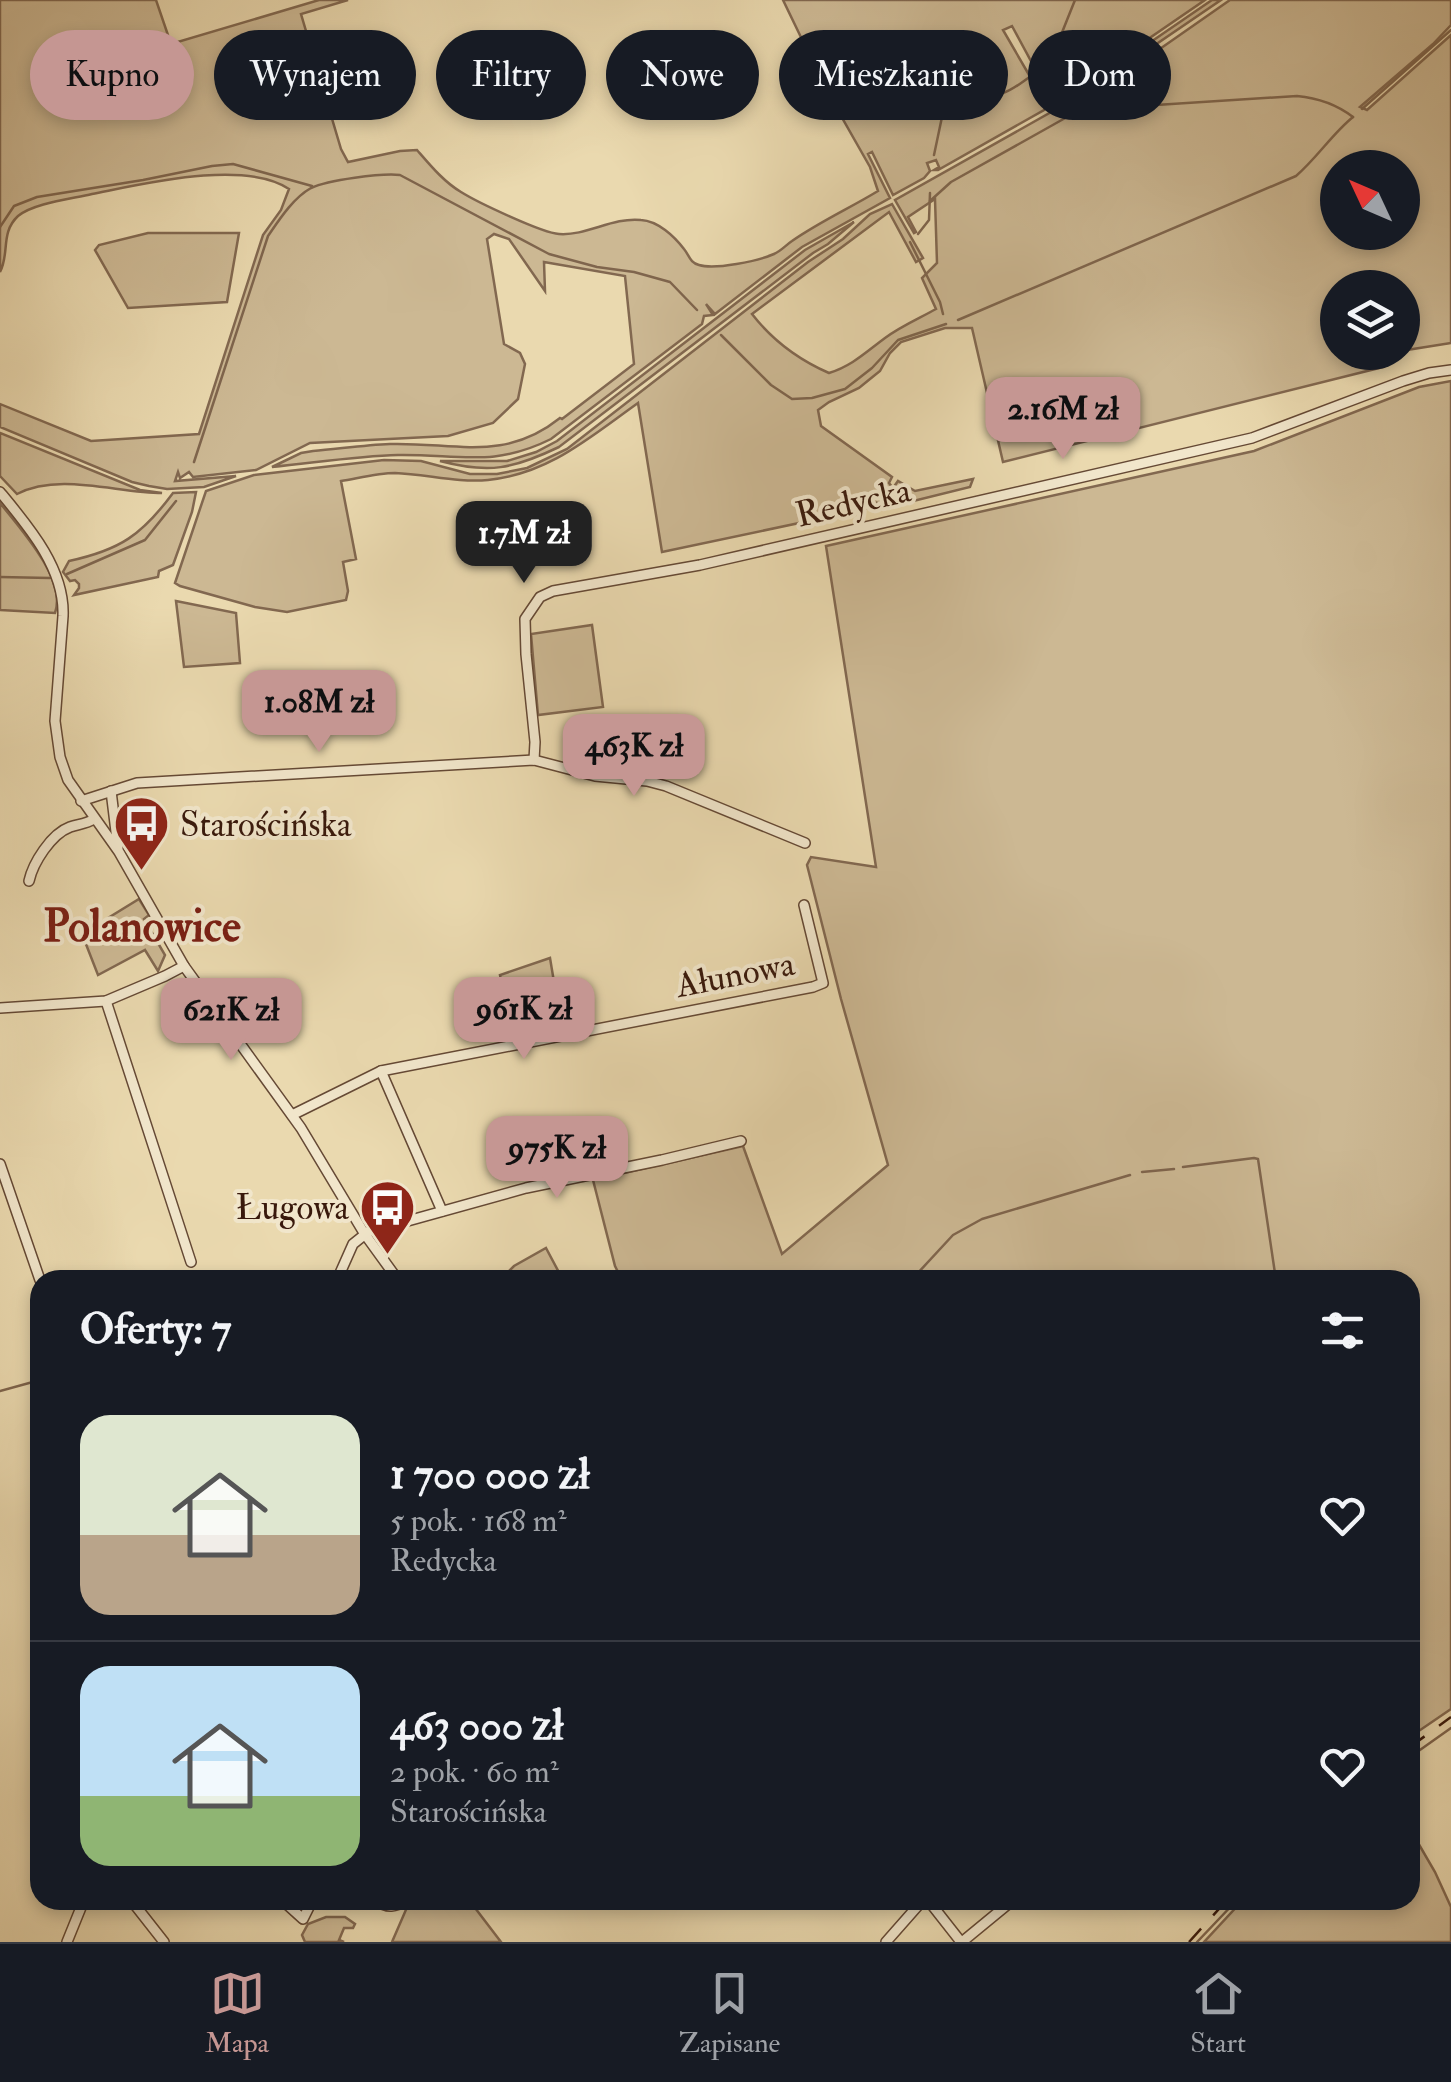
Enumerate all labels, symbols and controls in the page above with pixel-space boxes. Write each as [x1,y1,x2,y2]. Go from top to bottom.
chip: Kupno [30,30,194,120]
chip: Wynajem [214,30,416,120]
chip: Filtry [436,30,586,120]
chip: Nowe [606,30,759,120]
chip: Mieszkanie [779,30,1008,120]
chip: Dom [1028,30,1171,120]
north arrow [1320,150,1420,250]
map controls [1320,150,1420,370]
button: layers [1320,270,1420,370]
pin: 2.16M zł [960,377,1166,462]
text: 2.16M zł [1007,389,1119,429]
street label: Redycka [791,468,916,538]
pin: 1.7M zł [432,501,616,586]
text: 1.7M zł [478,513,570,553]
pin: 1.08M zł [216,670,422,755]
text: 1.08M zł [264,682,374,722]
pin: 463K zł [542,714,726,799]
text: 463K zł [585,726,683,766]
bus stop icon: Starościńska [111,794,171,873]
place label: Starościńska [180,803,352,847]
district label: Polanowice [43,899,241,955]
street label: Ałunowa [671,942,799,1008]
pin: 961K zł [432,977,616,1062]
pin: 621K zł [139,978,323,1063]
text: 961K zł [476,989,572,1029]
text: 621K zł [183,990,279,1030]
pin: 975K zł [465,1116,649,1201]
text: 975K zł [508,1128,606,1168]
bus stop icon: Ługowa [358,1177,418,1256]
place label: Ługowa [236,1186,350,1230]
icon: filters [1315,1303,1370,1358]
text: Oferty: 7 [80,1304,231,1356]
text: 1 700 000 zł [390,1449,589,1501]
icon: home [160,1455,280,1575]
icon: heart [1315,1488,1370,1543]
text: 5 pok. · 168 m² [390,1501,567,1541]
text: Redycka [390,1541,497,1581]
text: 463 000 zł [390,1700,563,1752]
icon: home [160,1706,280,1826]
icon: heart [1315,1739,1370,1794]
text: 2 pok. · 60 m² [390,1752,559,1792]
text: Starościńska [390,1792,547,1832]
tab: Mapa [205,1966,269,2061]
tab: Zapisane [679,1966,780,2061]
tab: Start [1190,1966,1246,2061]

